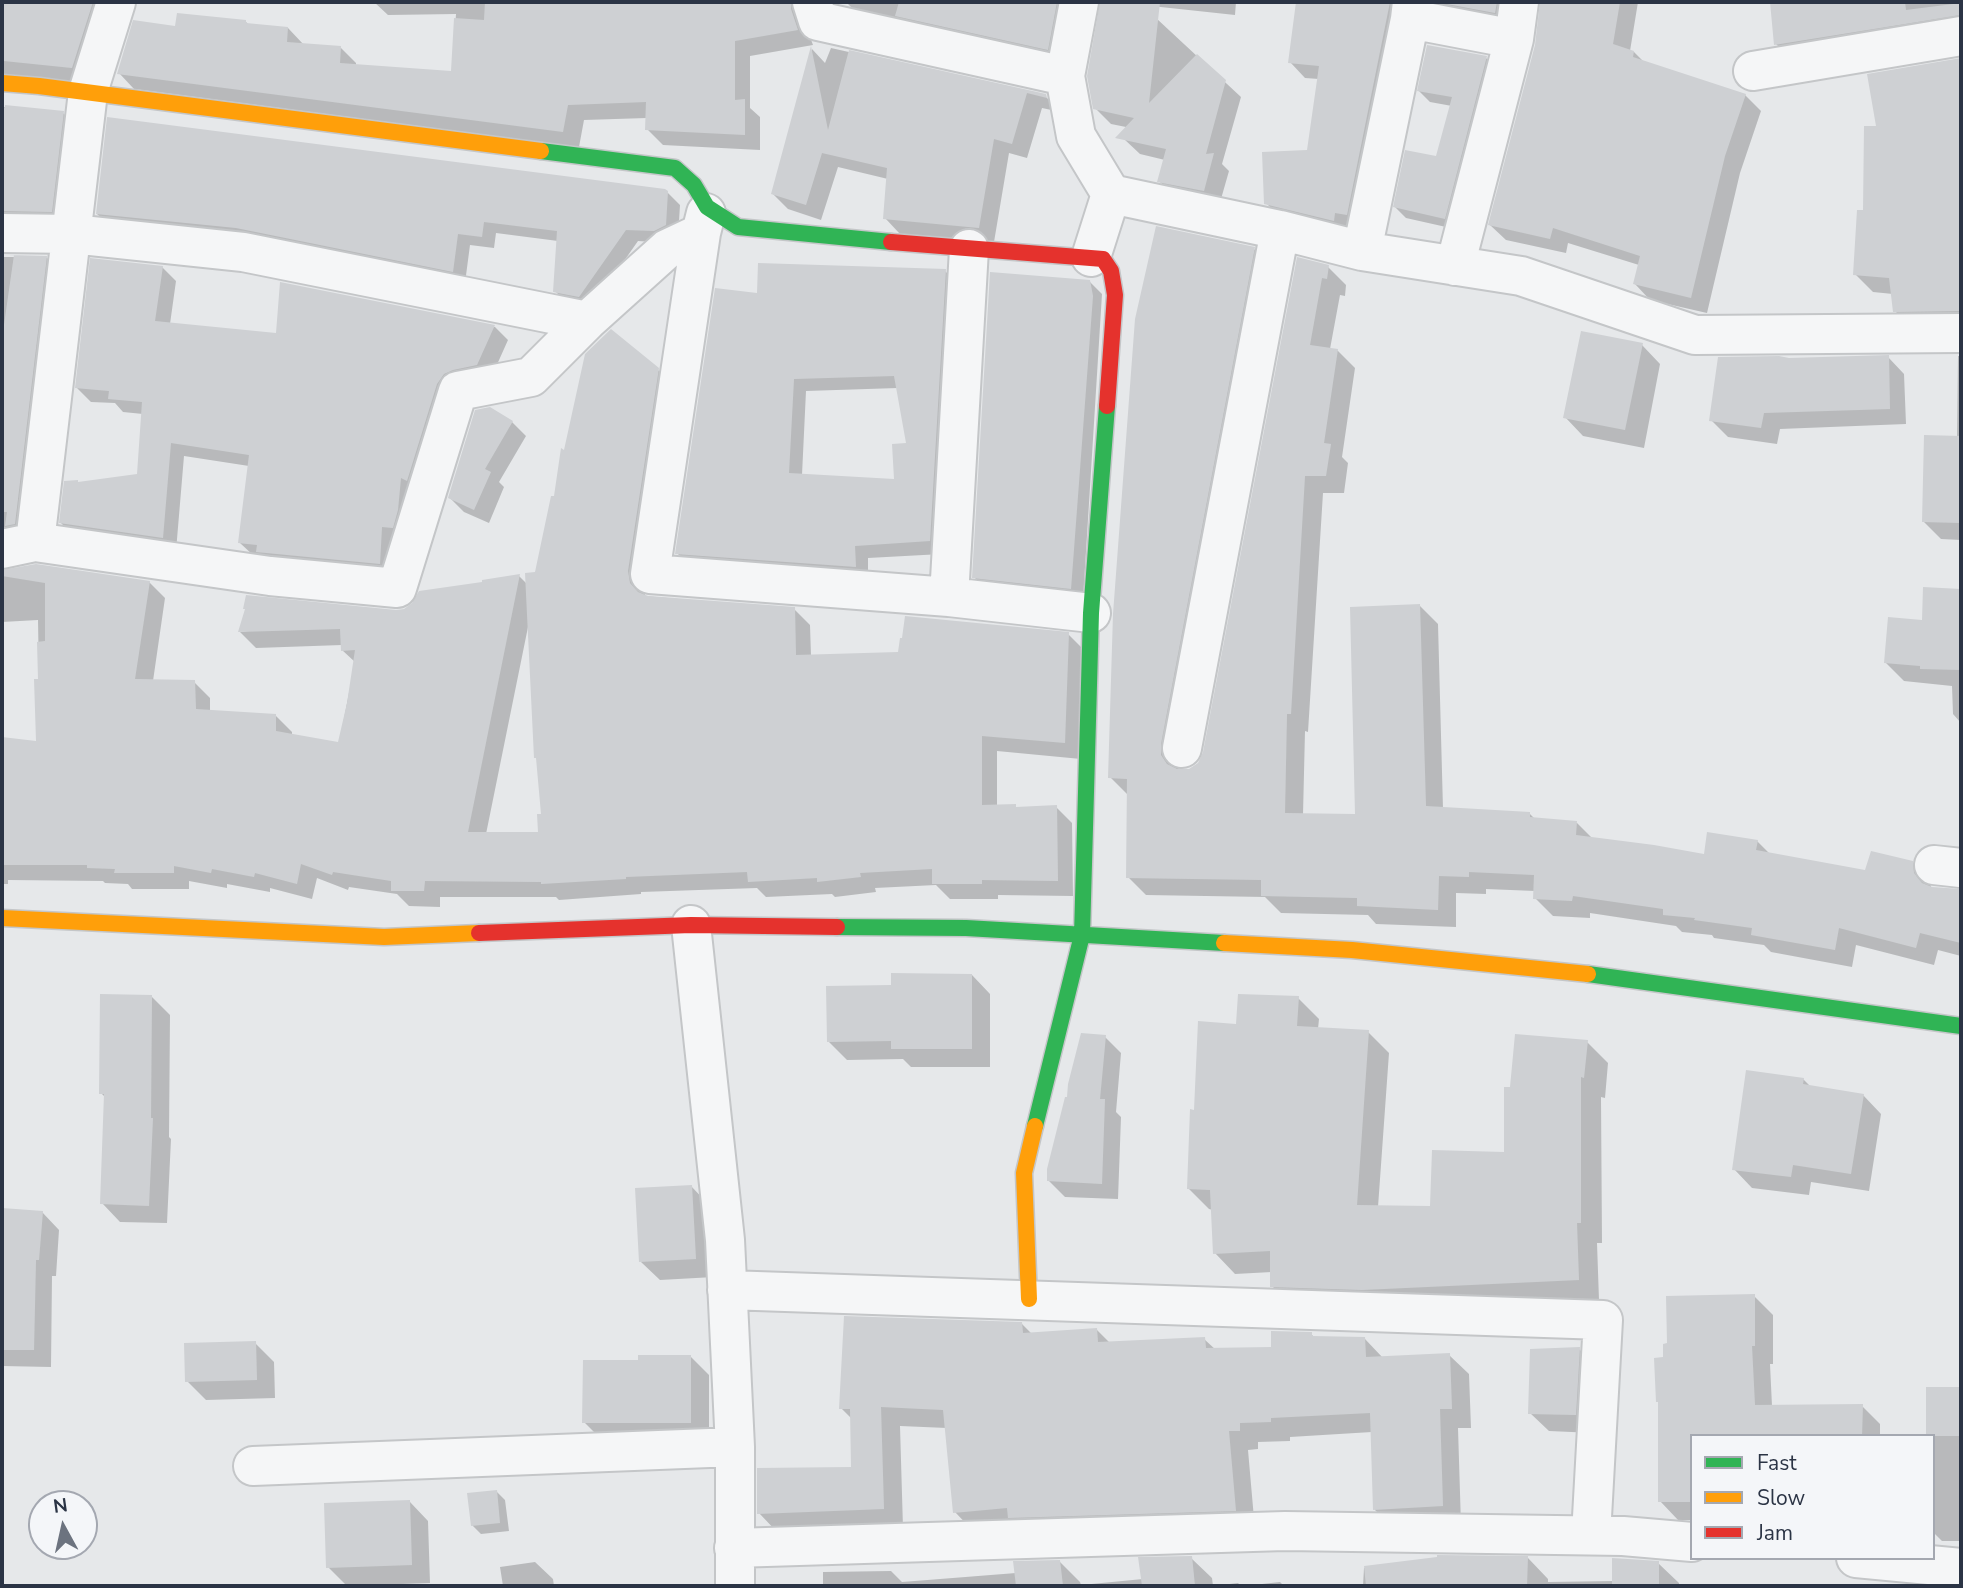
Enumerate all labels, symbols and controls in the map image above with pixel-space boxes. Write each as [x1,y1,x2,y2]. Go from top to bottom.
legend [1690,1434,1935,1560]
text: Fast [1757,1449,1797,1477]
text: Slow [1757,1484,1805,1512]
north arrow [28,1490,98,1560]
text: N [52,1492,69,1520]
text: Jam [1757,1519,1793,1547]

